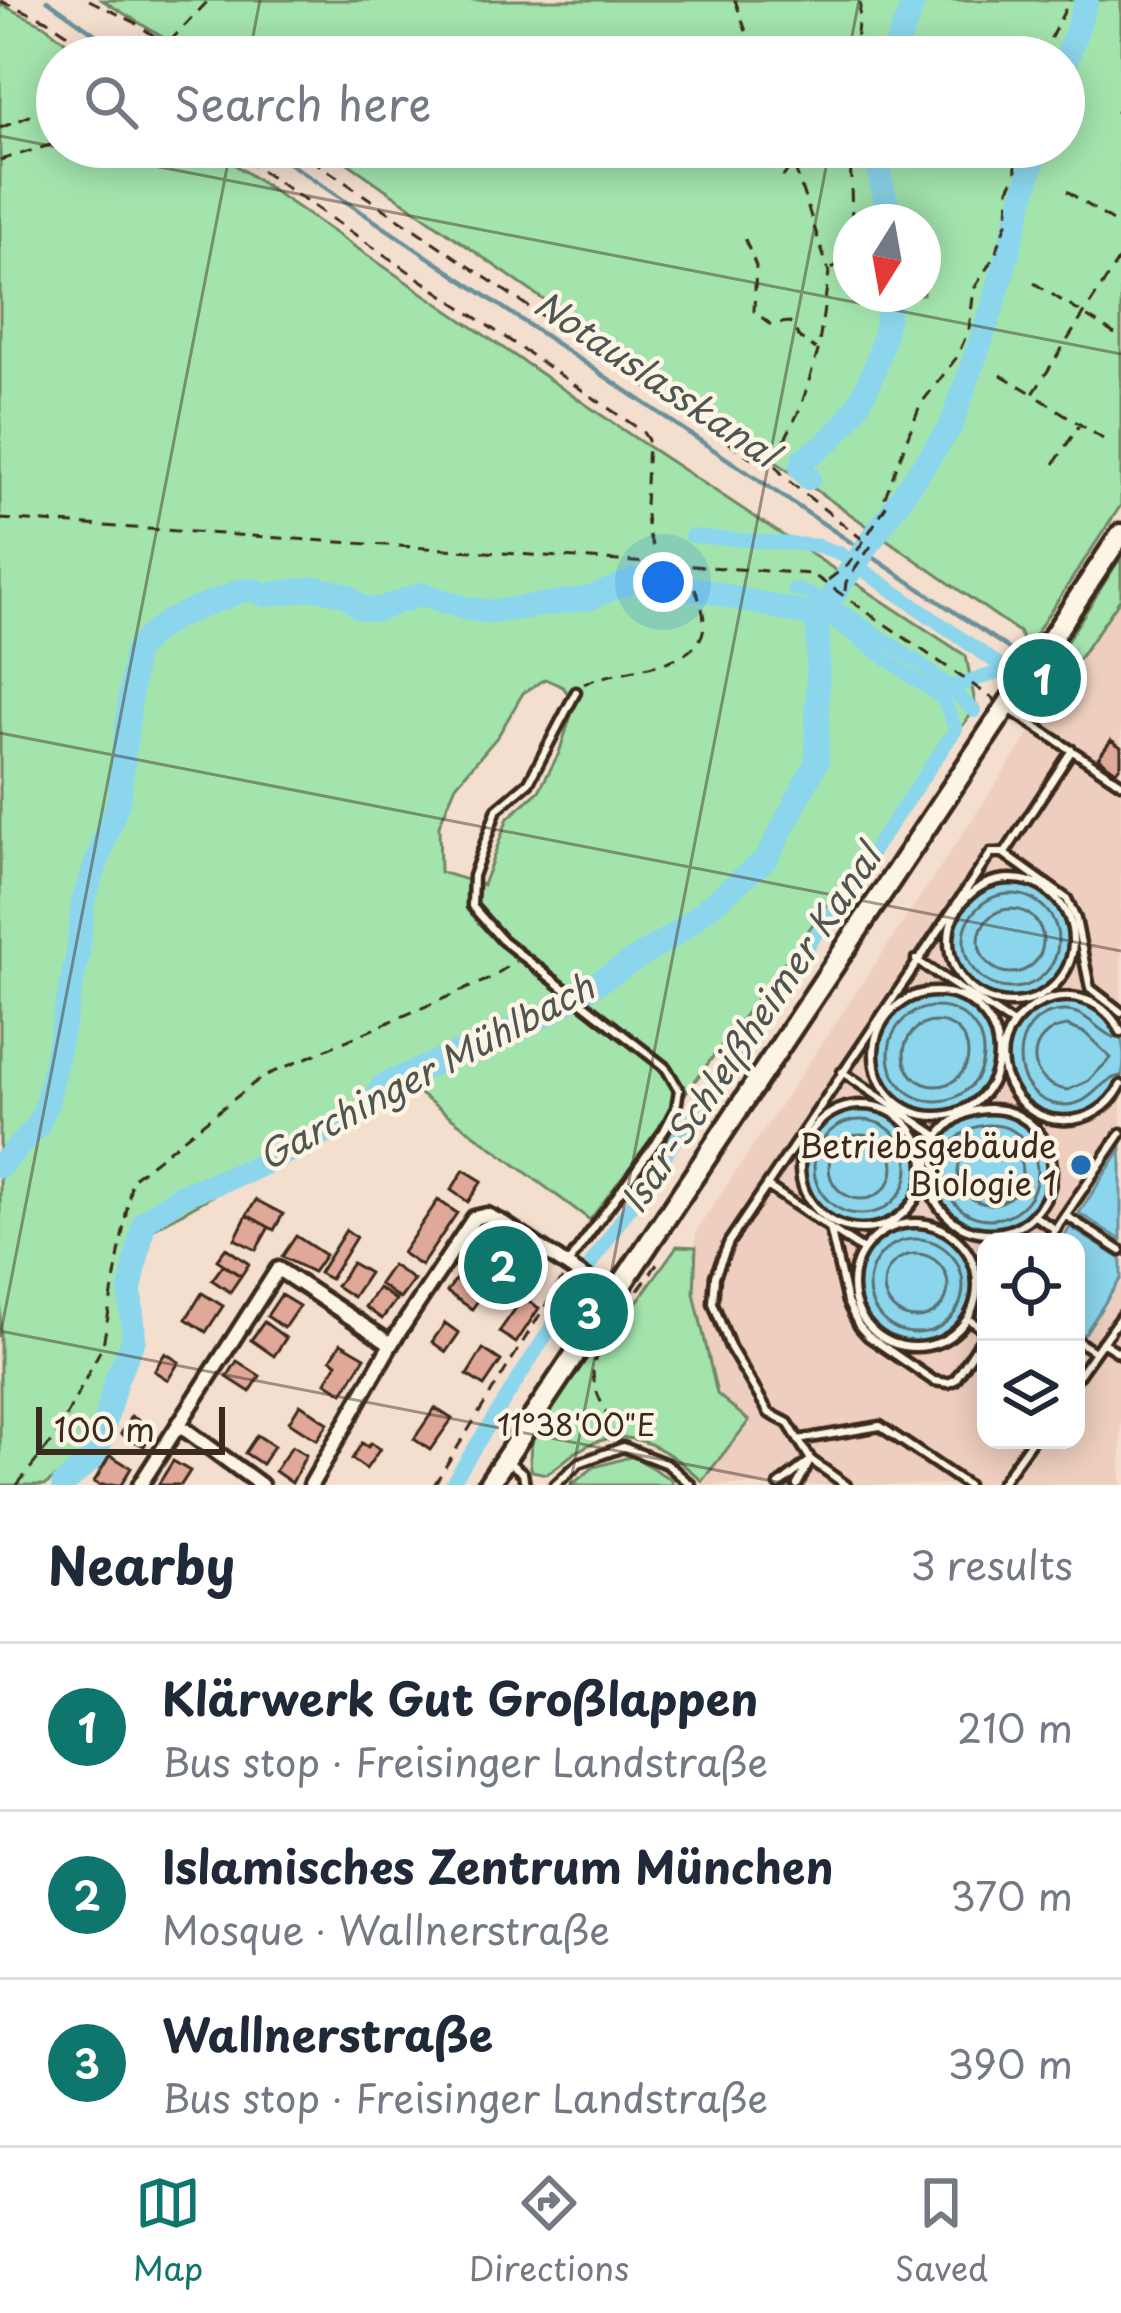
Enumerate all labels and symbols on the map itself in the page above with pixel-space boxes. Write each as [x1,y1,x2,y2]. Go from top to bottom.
north arrow [833,204,941,312]
water label: Notauslasskanal [524,276,794,482]
your location [633,552,693,612]
pin: 1 [1003,633,1081,723]
water label: Isar-Schleißheimer Kanal [606,829,896,1223]
water label: Garchinger Mühlbach [247,958,604,1182]
place label: Betriebsgebäude Biologie 1 [799,1119,1057,1207]
marker: Betriebsgebäude Biologie 1 [1068,1152,1094,1178]
pin: 2 [464,1220,542,1310]
pin: 3 [550,1267,628,1357]
scale bar [36,1401,225,1454]
text: 11°38'00"E [497,1401,655,1446]

